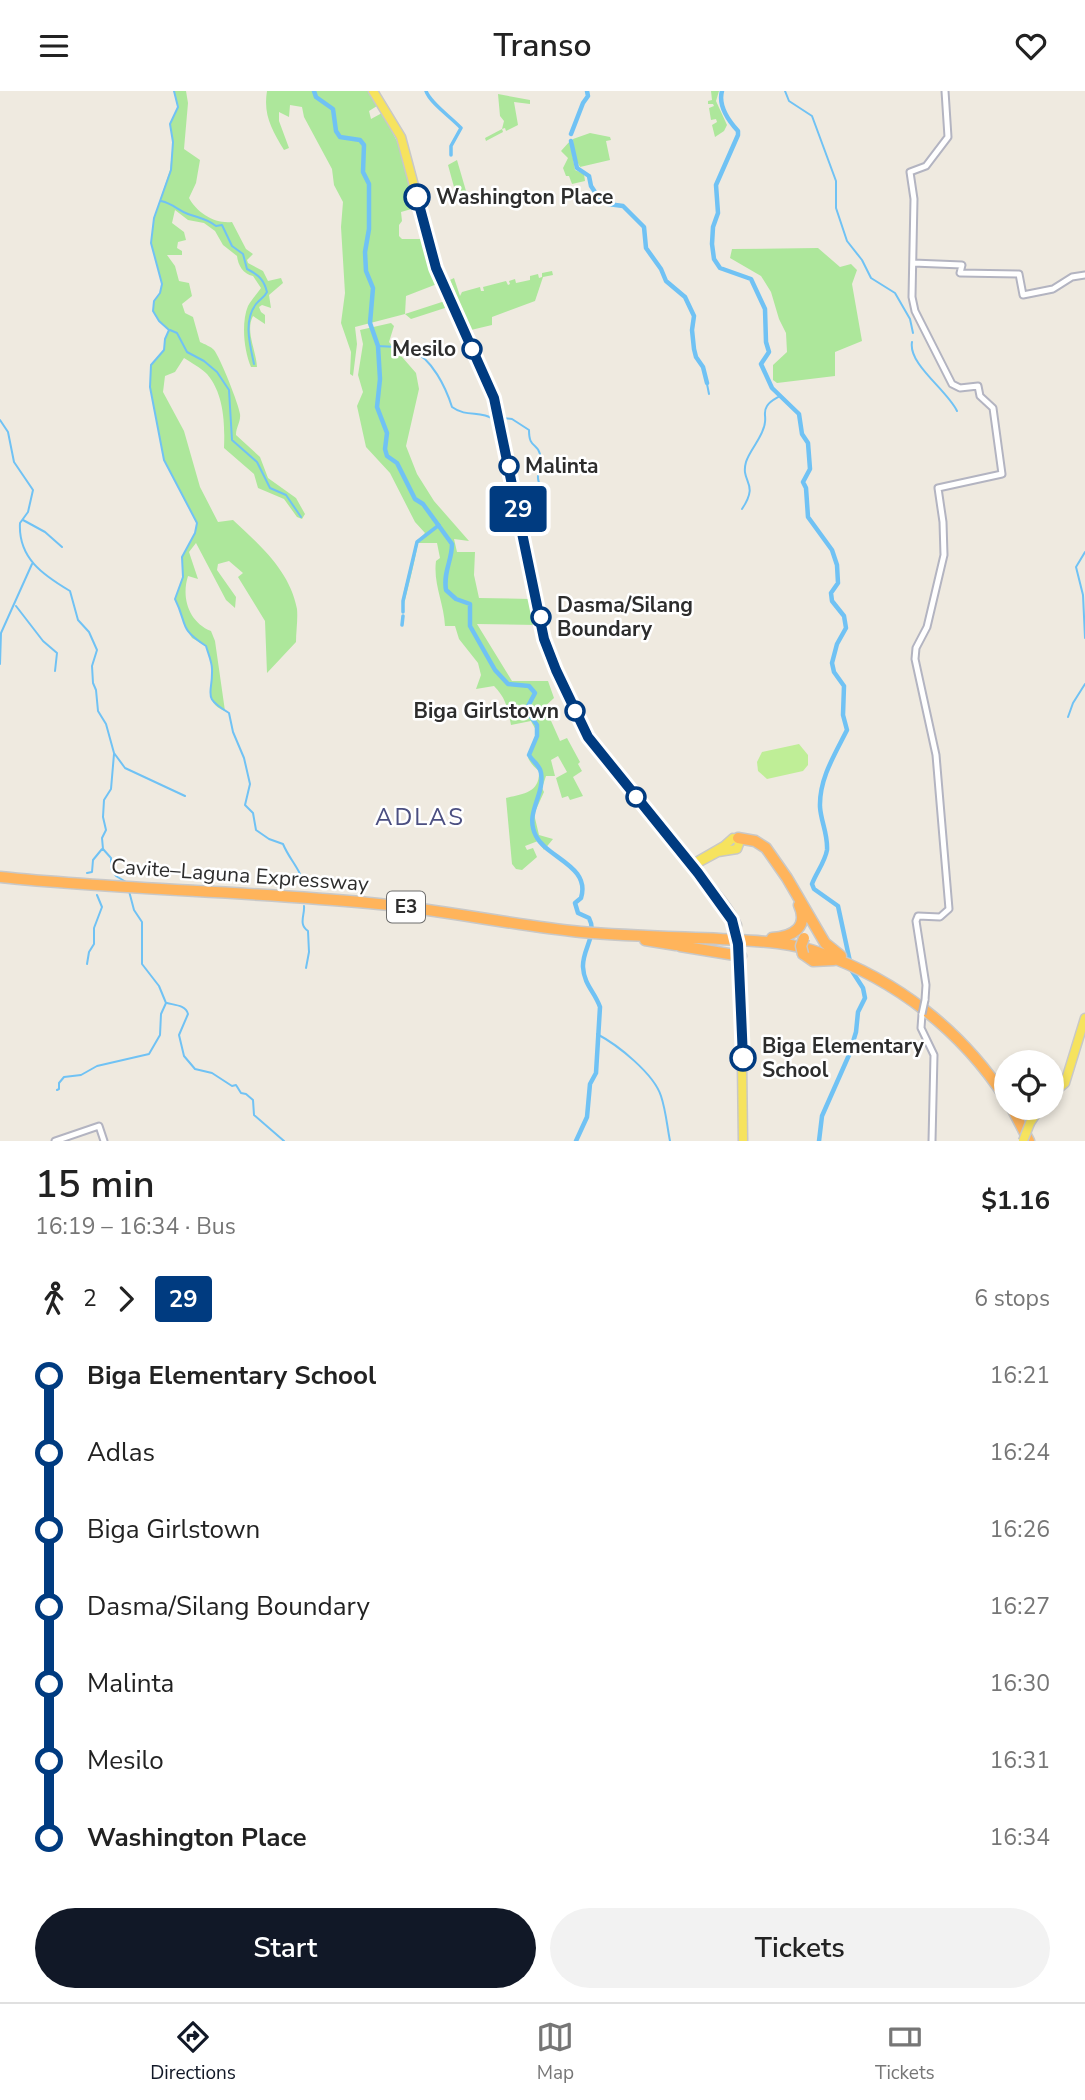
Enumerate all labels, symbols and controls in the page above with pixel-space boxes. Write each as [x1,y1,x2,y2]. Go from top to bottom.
text: Transo [493,24,592,67]
icon: menu [35,27,73,65]
icon: heart [1012,27,1050,65]
place label: Washington Place [436,183,613,211]
marker: Washington Place [404,184,430,210]
place label: Mesilo [392,335,456,363]
marker: Mesilo [462,339,482,359]
place label: Malinta [525,452,599,480]
marker: Malinta [499,456,519,476]
line badge: 29 [486,486,550,532]
text: 29 [504,493,532,525]
place label: Dasma/Silang Boundary [557,591,693,643]
marker: Dasma/Silang Boundary [531,607,551,627]
place label: Biga Girlstown [414,697,559,725]
marker: Biga Girlstown [565,701,585,721]
unlabelled marker [626,787,646,807]
district label: ADLAS [375,801,465,833]
street label: Cavite–Laguna Expressway [110,852,370,898]
road number: E3 [387,891,425,923]
place label: Biga Elementary School [762,1032,925,1084]
marker: Biga Elementary School [730,1045,756,1071]
map controls [994,1050,1064,1120]
button: locate [994,1050,1064,1120]
text: 15 min [35,1159,155,1210]
text: $1.16 [981,1183,1050,1218]
text: 16:19 – 16:34 · Bus [35,1211,236,1242]
icon: walk [35,1280,73,1318]
icon: forward [107,1280,145,1318]
text: 2 [83,1283,97,1314]
text: 29 [169,1283,198,1315]
text: 6 stops [974,1283,1050,1314]
text: Biga Elementary School [87,1358,376,1393]
text: 16:21 [990,1360,1050,1391]
text: Adlas [87,1435,155,1470]
text: 16:24 [990,1437,1050,1468]
text: Biga Girlstown [87,1512,260,1547]
text: 16:26 [990,1514,1050,1545]
text: Dasma/Silang Boundary [87,1589,370,1624]
text: 16:27 [990,1591,1050,1622]
text: Malinta [87,1666,174,1701]
text: 16:30 [990,1668,1050,1699]
text: Mesilo [87,1743,164,1778]
text: 16:31 [990,1745,1050,1776]
text: Washington Place [87,1820,307,1855]
text: 16:34 [990,1822,1050,1853]
button: Start [35,1908,536,1988]
button: Tickets [550,1908,1050,1988]
tab: Directions [150,2018,236,2086]
tab: Map [536,2018,574,2086]
tab: Tickets [875,2018,935,2086]

